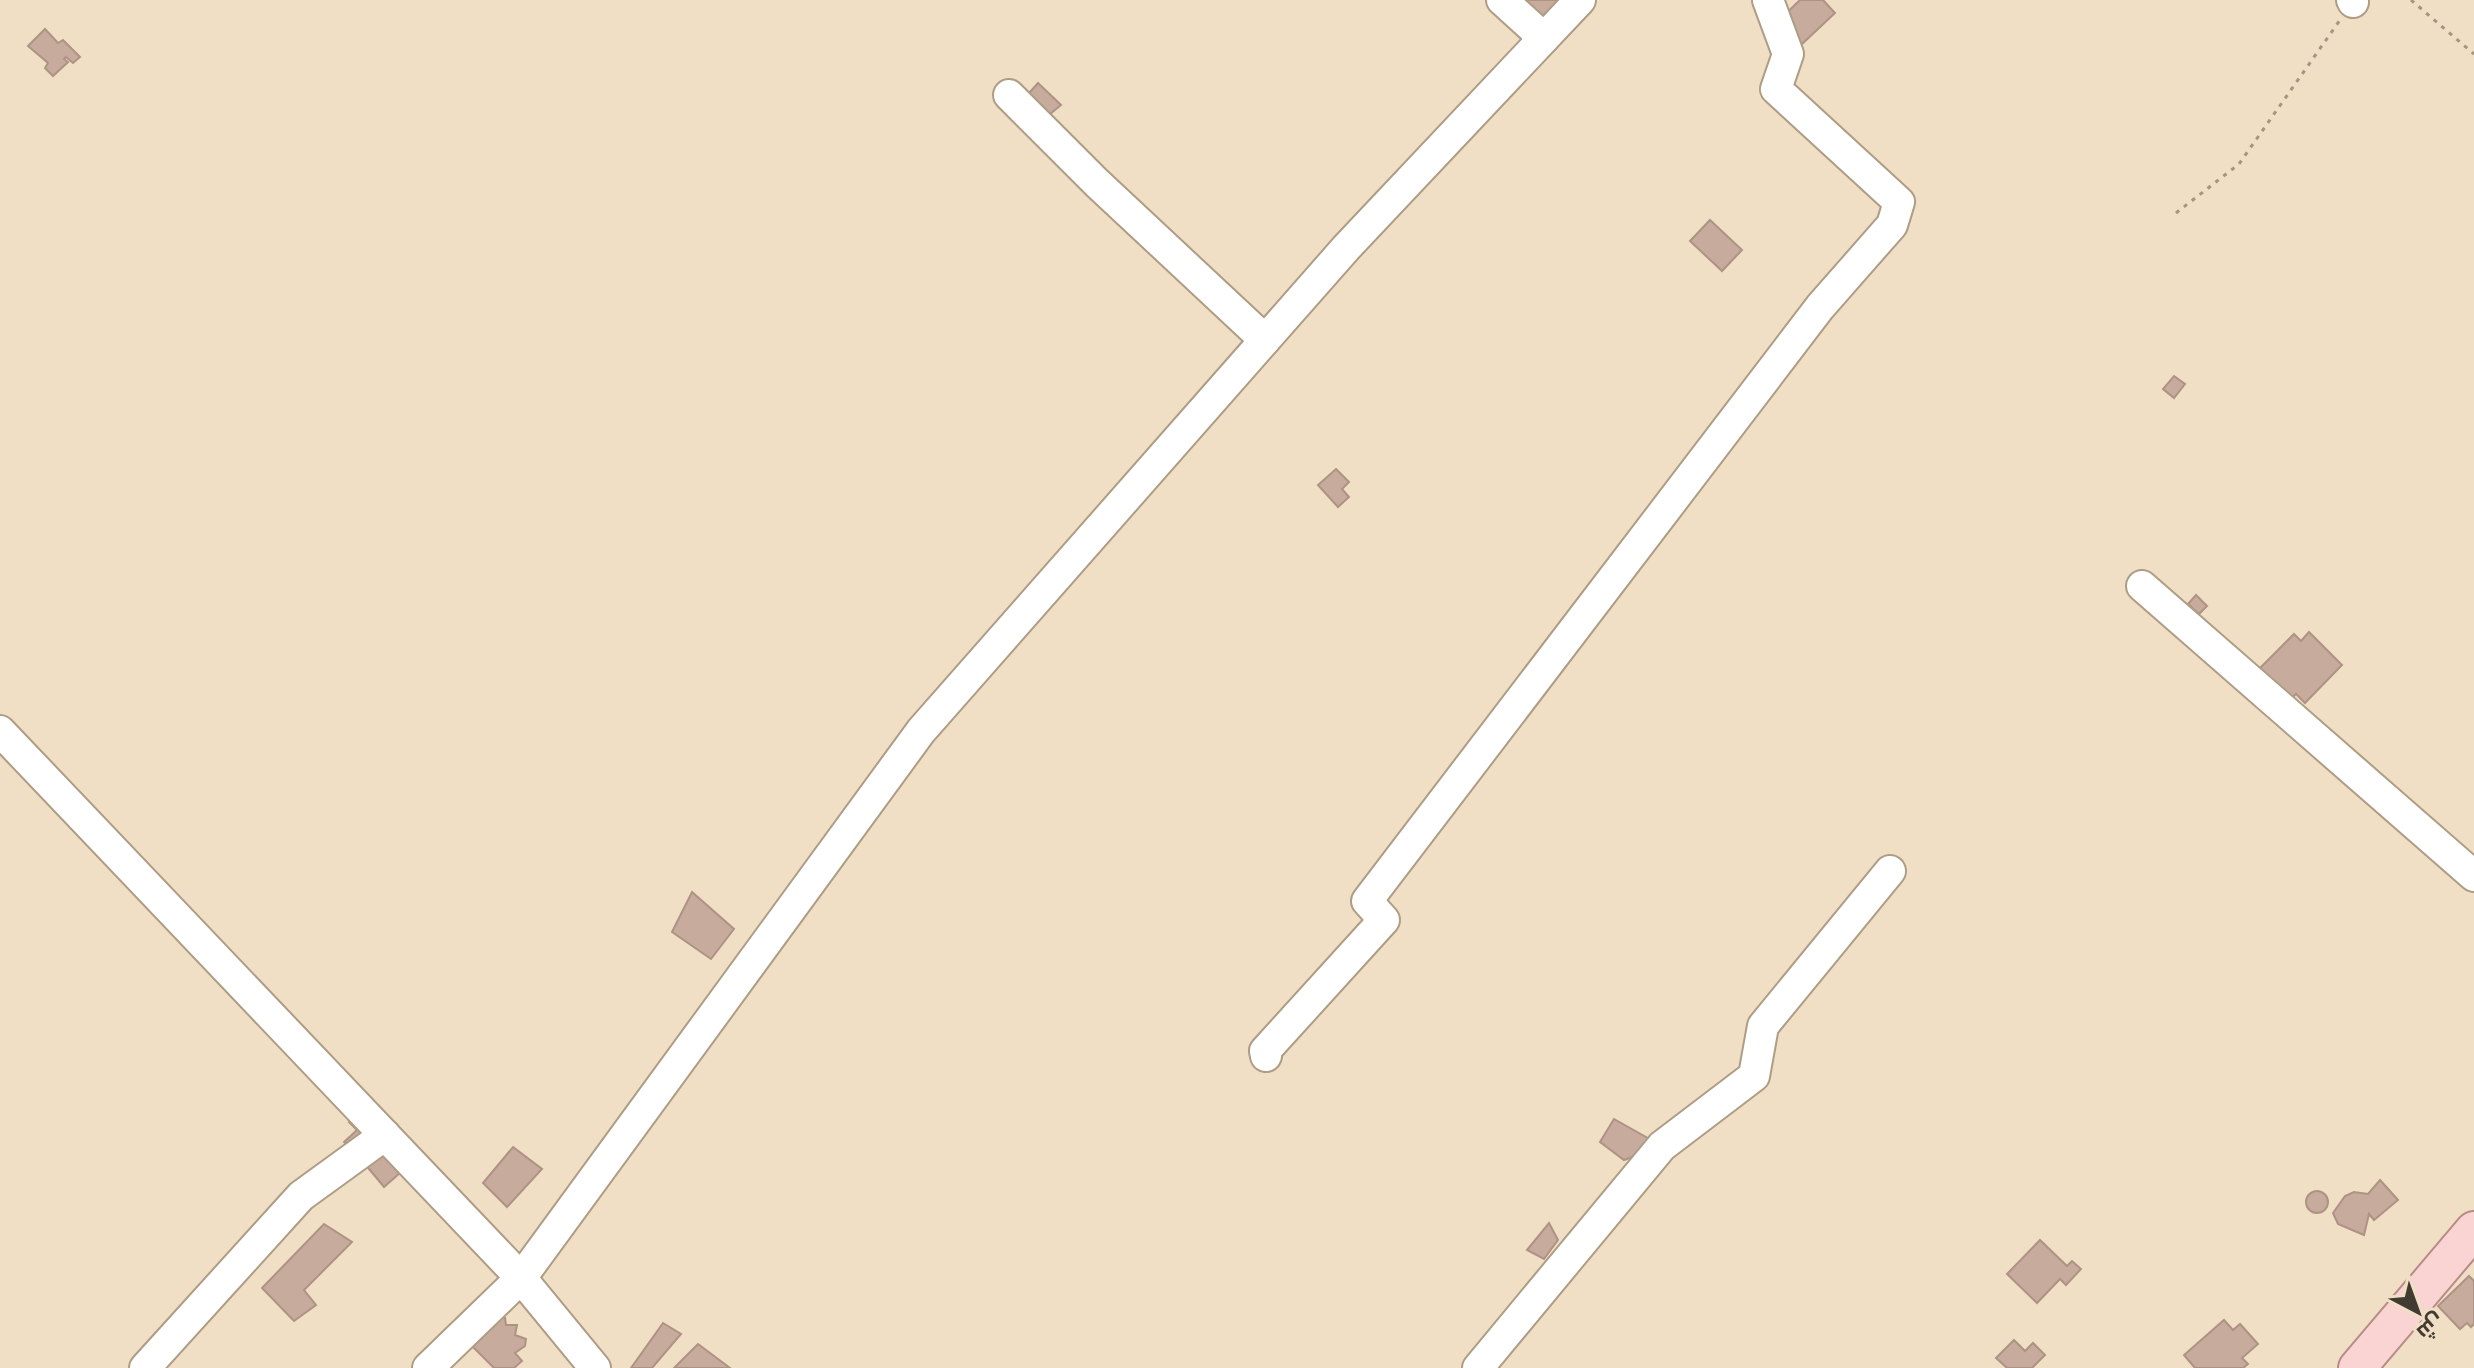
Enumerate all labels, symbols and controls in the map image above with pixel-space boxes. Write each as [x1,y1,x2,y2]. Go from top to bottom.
north arrow [2378,1272,2458,1352]
text: ش [2411,1307,2452,1348]

